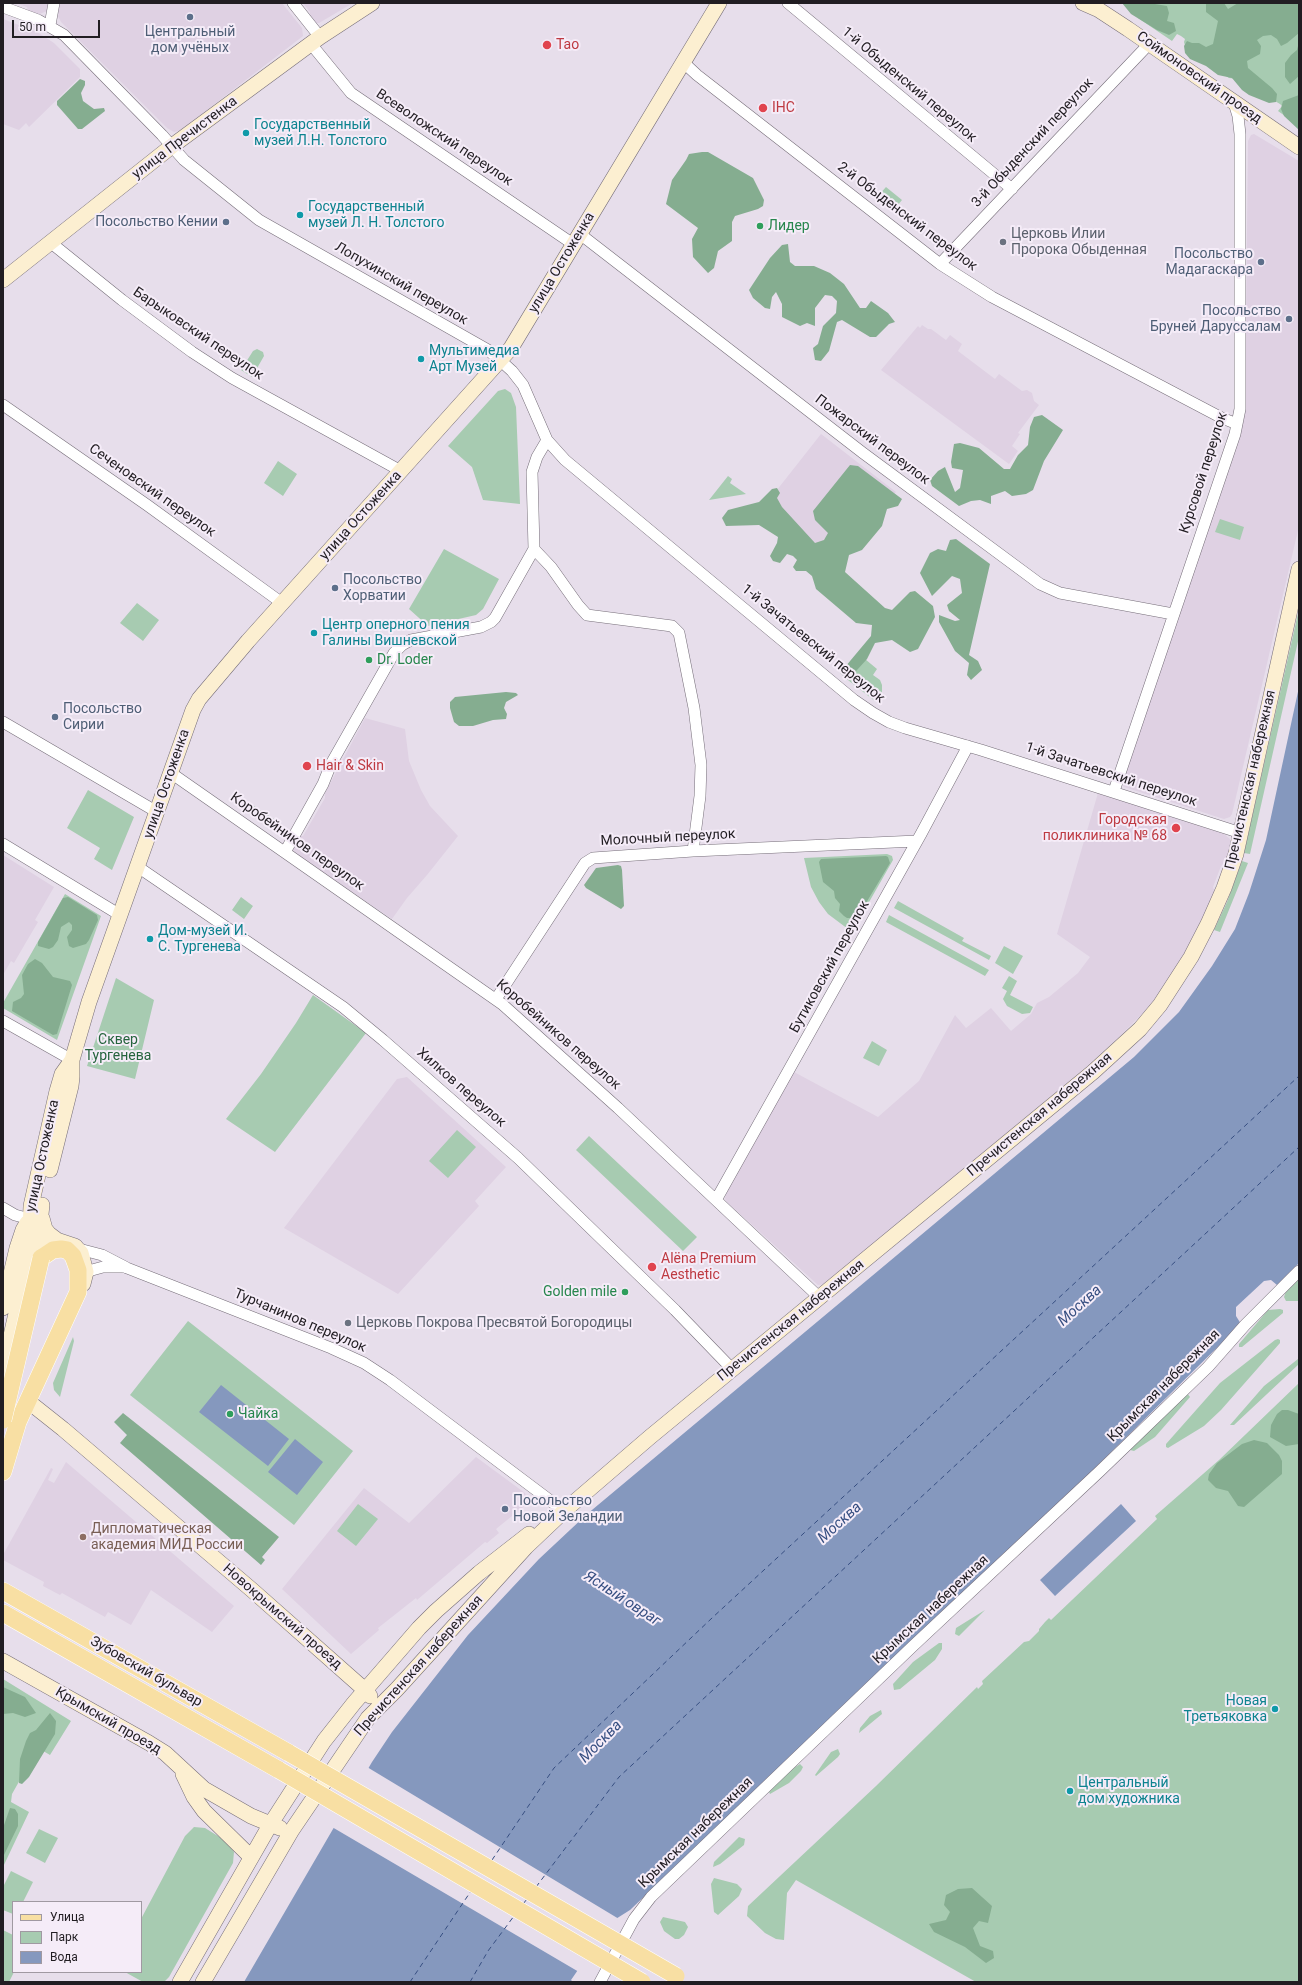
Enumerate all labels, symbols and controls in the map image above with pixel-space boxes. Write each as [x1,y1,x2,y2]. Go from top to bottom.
scale bar [14,12,102,38]
marker: Центральный дом учёных [185,12,195,22]
text: 50 m [19,20,46,34]
place label: Центральный дом учёных [145,24,235,56]
street label: 1-й Обыденский переулок [838,24,980,146]
street label: Соймоновский проезд [1133,28,1265,128]
place label: Тао [556,37,579,53]
marker: Тао [541,39,553,51]
street label: 3-й Обыденский переулок [969,75,1097,211]
street label: Всеволожский переулок [373,86,515,190]
street label: улица Пречистенка [129,93,241,183]
place label: IHC [772,100,795,116]
marker: IHC [757,102,769,114]
place label: Государственный музей Л.Н. Толстого [254,117,387,150]
marker: Государственный музей Л.Н. Толстого [241,128,251,138]
street label: 2-й Обыденский переулок [834,159,980,275]
place label: Государственный музей Л. Н. Толстого [308,199,444,232]
marker: Государственный музей Л. Н. Толстого [295,210,305,220]
street label: улица Остоженка [525,210,599,316]
place label: Посольство Кении [95,214,218,230]
marker: Посольство Кении [221,217,231,227]
place label: Лидер [768,218,810,234]
marker: Лидер [755,221,765,231]
place label: Церковь Илии Пророка Обыденная [1011,226,1147,258]
marker: Церковь Илии Пророка Обыденная [998,237,1008,247]
street label: Лопухинский переулок [331,239,471,329]
place label: Посольство Мадагаскара [1166,246,1253,278]
marker: Посольство Мадагаскара [1256,257,1266,267]
street label: Барыковский переулок [130,284,266,384]
place label: Посольство Бруней Даруссалам [1150,303,1281,336]
marker: Посольство Бруней Даруссалам [1284,314,1294,324]
place label: Мультимедиа Арт Музей [429,343,520,376]
marker: Мультимедиа Арт Музей [416,354,426,364]
street label: Пожарский переулок [811,391,933,489]
street label: Курсовой переулок [1176,410,1232,536]
street label: Сеченовский переулок [85,441,219,541]
street label: улица Остоженка [316,468,406,564]
place label: Посольство Хорватии [343,572,422,604]
street label: 1-й Зачатьевский переулок [738,581,888,707]
marker: Посольство Хорватии [330,583,340,593]
place label: Центр оперного пения Галины Вишневской [322,617,470,650]
marker: Центр оперного пения Галины Вишневской [309,628,319,638]
place label: Dr. Loder [377,652,433,668]
marker: Dr. Loder [364,655,374,665]
street label: Пречистенская набережная [1222,689,1280,871]
place label: Посольство Сирии [63,701,142,734]
marker: Посольство Сирии [50,712,60,722]
street label: улица Остоженка [140,727,194,841]
street label: 1-й Зачатьевский переулок [1023,739,1199,811]
place label: Hair & Skin [316,758,384,774]
marker: Hair & Skin [301,760,313,772]
street label: Коробейников переулок [227,789,367,895]
place label: Городская поликлиника № 68 [1043,812,1167,844]
marker: Городская поликлиника № 68 [1170,822,1182,834]
street label: Молочный переулок [600,826,736,850]
street label: Бутиковский переулок [787,898,873,1036]
place label: Дом-музей И. С. Тургенева [158,923,248,956]
marker: Дом-музей И. С. Тургенева [145,934,155,944]
street label: Коробейников переулок [492,976,624,1094]
park label: Сквер Тургенева [85,1032,151,1064]
street label: Хилков переулок [413,1045,509,1131]
street label: Пречистенская набережная [964,1049,1116,1181]
street label: улица Остоженка [23,1098,63,1214]
place label: Alёna Premium Aesthetic [661,1251,756,1284]
street label: Пречистенская набережная [714,1257,868,1385]
marker: Alёna Premium Aesthetic [646,1261,658,1273]
water label: Москва [1054,1282,1106,1330]
place label: Golden mile [543,1284,617,1300]
street label: Турчанинов переулок [231,1286,369,1356]
marker: Golden mile [620,1287,630,1297]
place label: Церковь Покрова Пресвятой Богородицы [356,1315,632,1331]
marker: Церковь Покрова Пресвятой Богородицы [343,1318,353,1328]
street label: Крымская набережная [1104,1326,1224,1446]
place label: Чайка [238,1406,278,1422]
marker: Чайка [225,1409,235,1419]
place label: Посольство Новой Зеландии [513,1493,623,1526]
water label: Москва [814,1499,866,1547]
marker: Посольство Новой Зеландии [500,1504,510,1514]
place label: Дипломатическая академия МИД России [91,1521,243,1554]
marker: Дипломатическая академия МИД России [78,1532,88,1542]
street label: Крымская набережная [870,1552,992,1668]
street label: Новокрымский проезд [219,1561,345,1673]
water label: Ясный овраг [580,1568,664,1630]
street label: Пречистенская набережная [351,1592,487,1740]
street label: Зубовский бульвар [87,1633,205,1711]
street label: Крымский проезд [52,1684,164,1758]
place label: Новая Третьяковка [1184,1693,1267,1726]
marker: Новая Третьяковка [1270,1704,1280,1714]
water label: Москва [576,1717,626,1767]
street label: Крымская набережная [636,1774,756,1892]
place label: Центральный дом художника [1078,1775,1180,1808]
marker: Центральный дом художника [1065,1786,1075,1796]
legend [12,1901,142,1973]
text: Улица [50,1910,85,1924]
text: Парк [50,1930,78,1944]
text: Вода [50,1950,78,1964]

